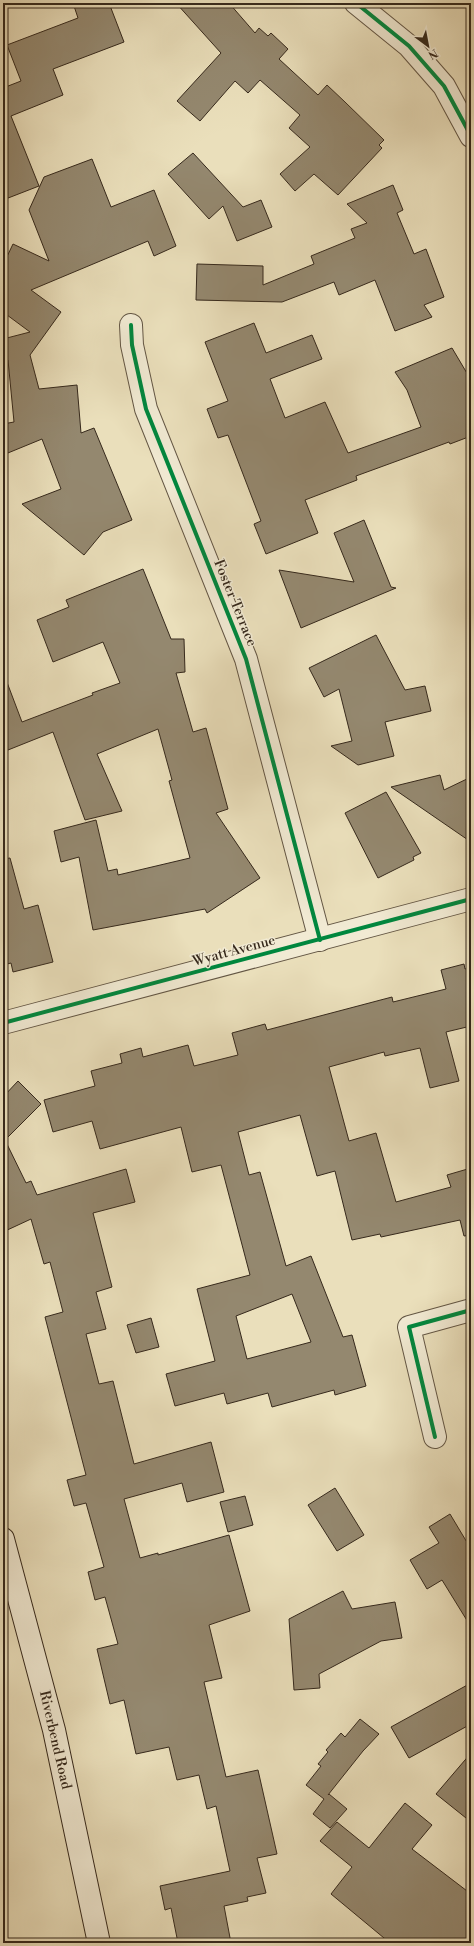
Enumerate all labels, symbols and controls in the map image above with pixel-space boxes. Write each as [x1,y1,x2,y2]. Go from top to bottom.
north arrow [408,26,448,66]
text: N [425,45,440,62]
street label: Foster Terrace [209,557,261,649]
street label: Wyatt Avenue [190,931,277,971]
street label: Riverbend Road [35,1689,75,1791]

